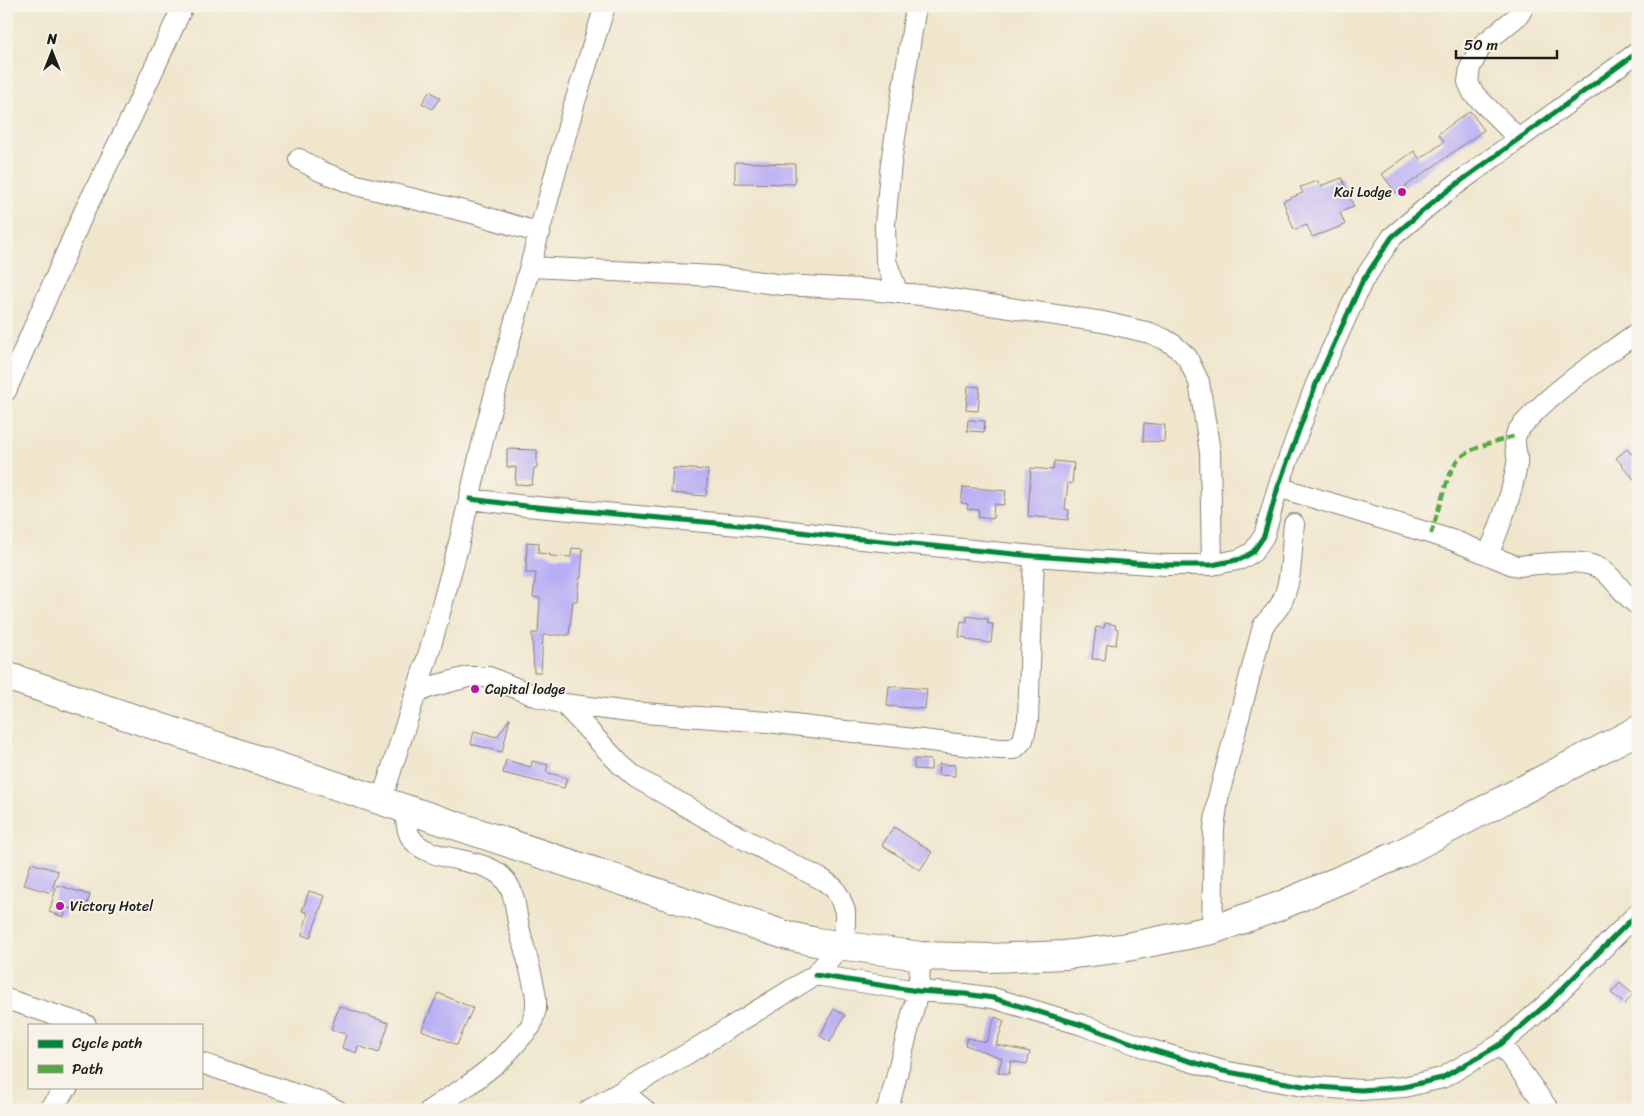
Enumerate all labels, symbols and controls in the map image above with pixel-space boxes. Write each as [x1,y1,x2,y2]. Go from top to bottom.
text: N [46,27,57,52]
north arrow [28,28,78,78]
scale bar [1456,28,1558,60]
text: 50 m [1464,32,1499,58]
place label: Kai Lodge [1334,180,1392,205]
marker: Kai Lodge [1396,186,1408,198]
place label: Capital lodge [485,677,566,702]
marker: Capital lodge [469,683,481,695]
place label: Victory Hotel [70,894,154,919]
marker: Victory Hotel [54,900,66,912]
legend [28,1024,202,1088]
text: Cycle path [72,1030,143,1056]
text: Path [72,1056,103,1082]

